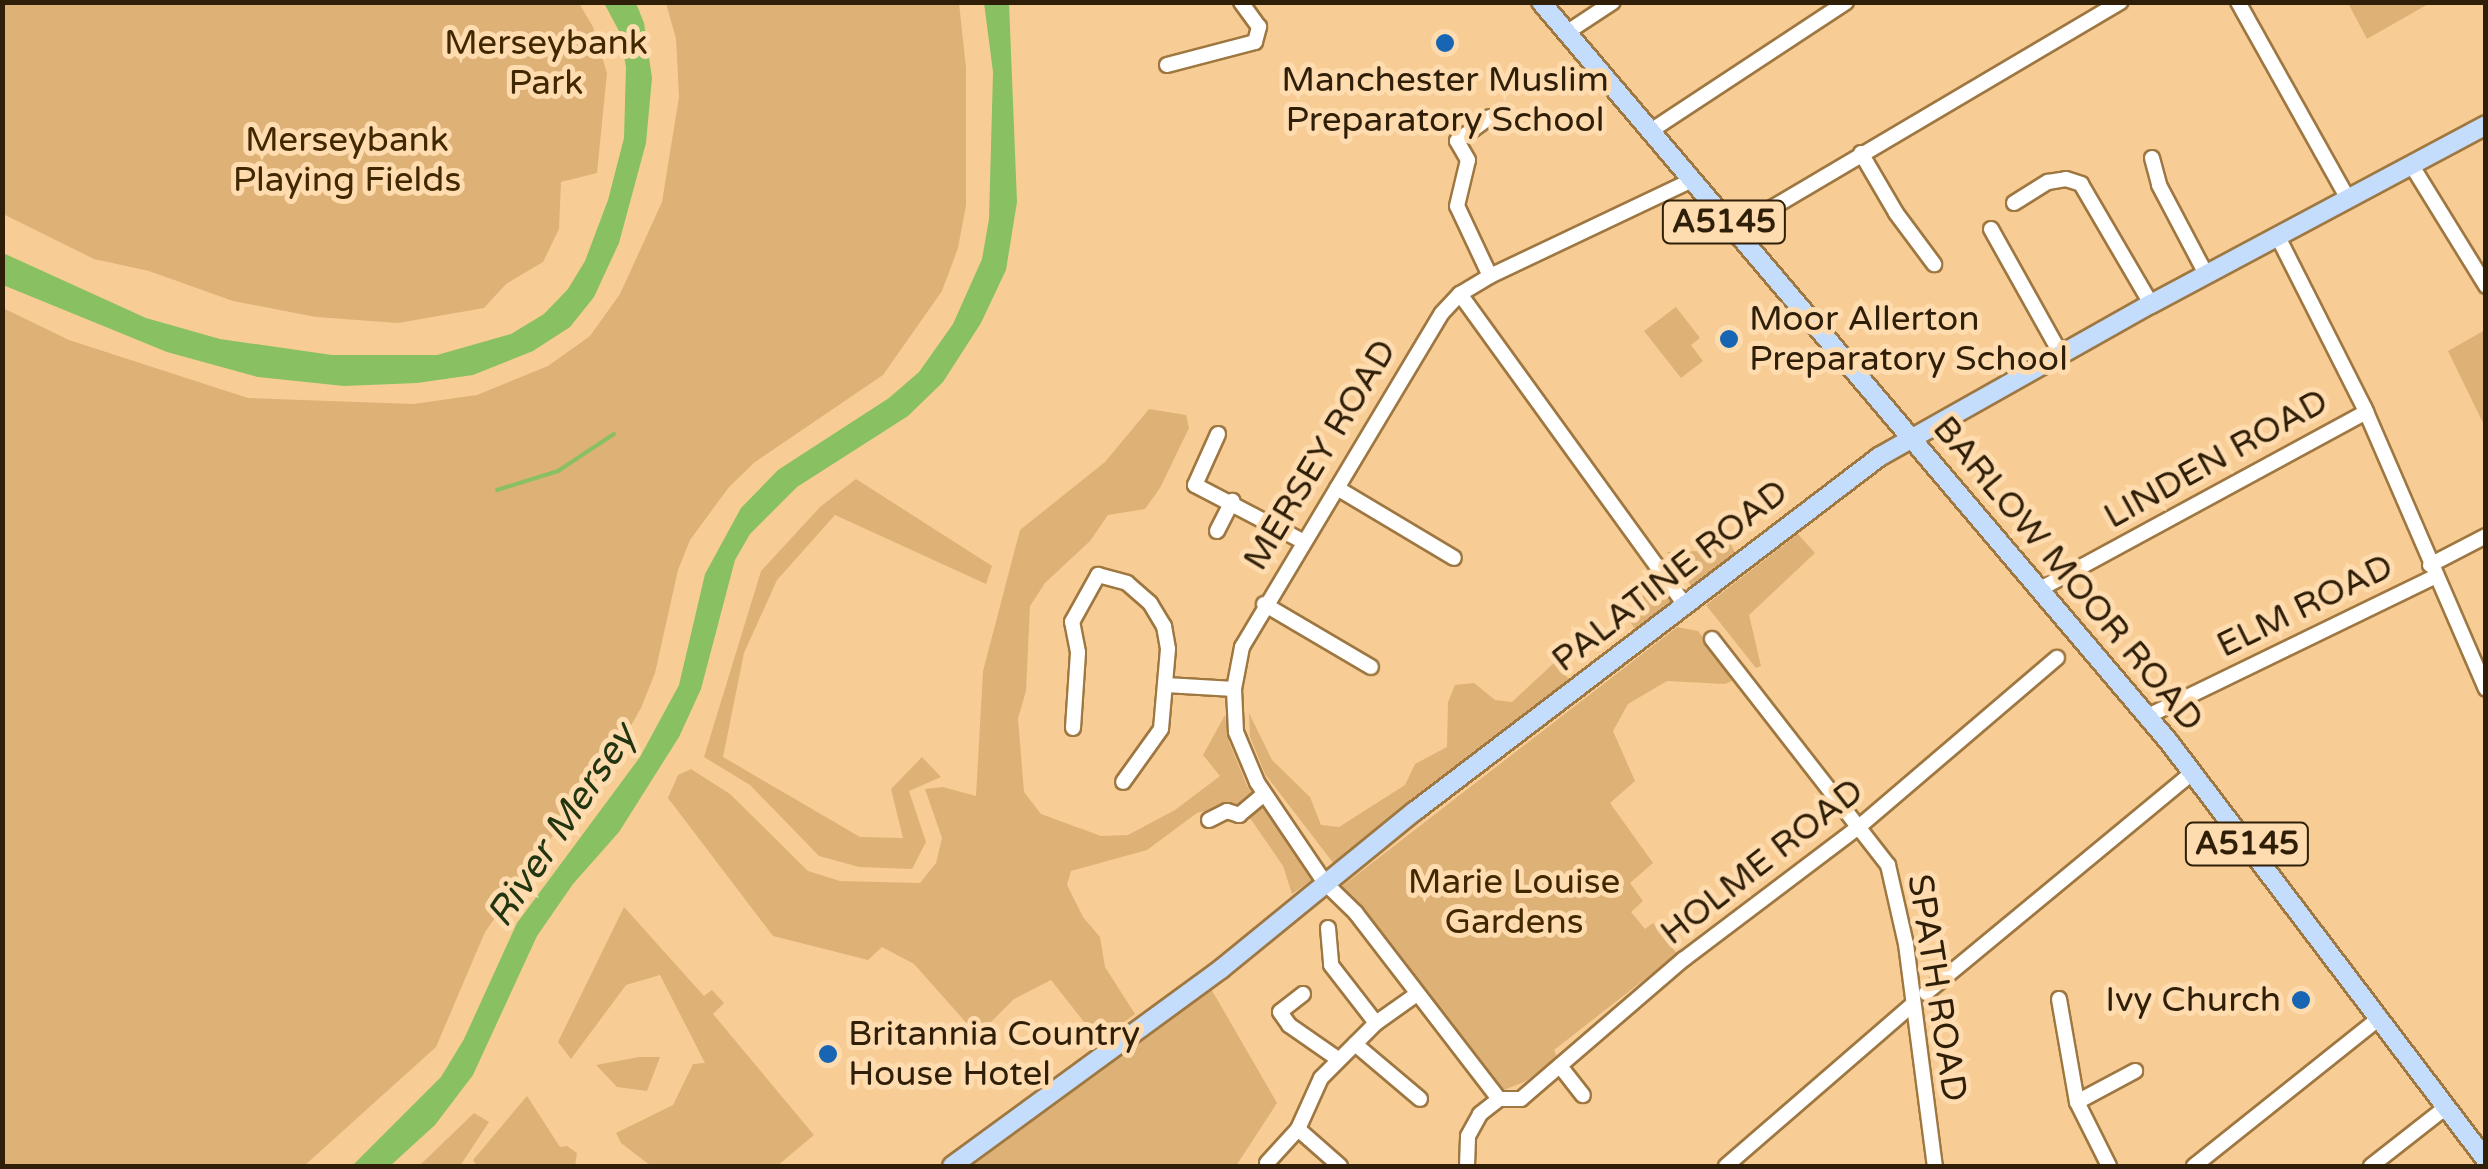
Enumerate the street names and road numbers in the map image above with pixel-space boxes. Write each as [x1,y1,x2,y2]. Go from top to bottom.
road number: A5145 [1662,195,1786,249]
street label: MERSEY ROAD [1235,332,1405,578]
street label: LINDEN ROAD [2097,380,2335,538]
street label: BARLOW MOOR ROAD [1924,408,2212,740]
street label: PALATINE ROAD [1544,471,1796,681]
street label: ELM ROAD [2210,545,2400,667]
street label: HOLME ROAD [1652,770,1872,954]
road number: A5145 [2184,817,2310,871]
street label: SPATH ROAD [1898,871,1976,1105]

